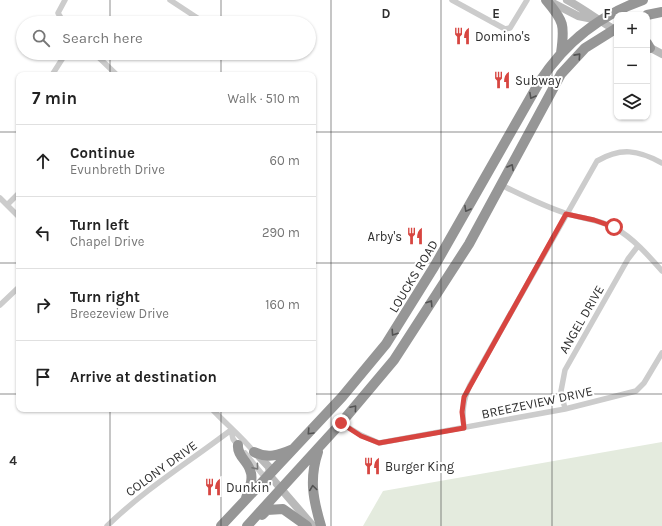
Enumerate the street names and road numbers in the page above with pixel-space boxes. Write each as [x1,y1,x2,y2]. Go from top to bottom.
street label: LOUCKS ROAD [386,237,441,315]
street label: ANGEL DRIVE [556,283,607,356]
street label: BREEZEVIEW DRIVE [480,383,594,422]
street label: COLONY DRIVE [123,437,200,499]

